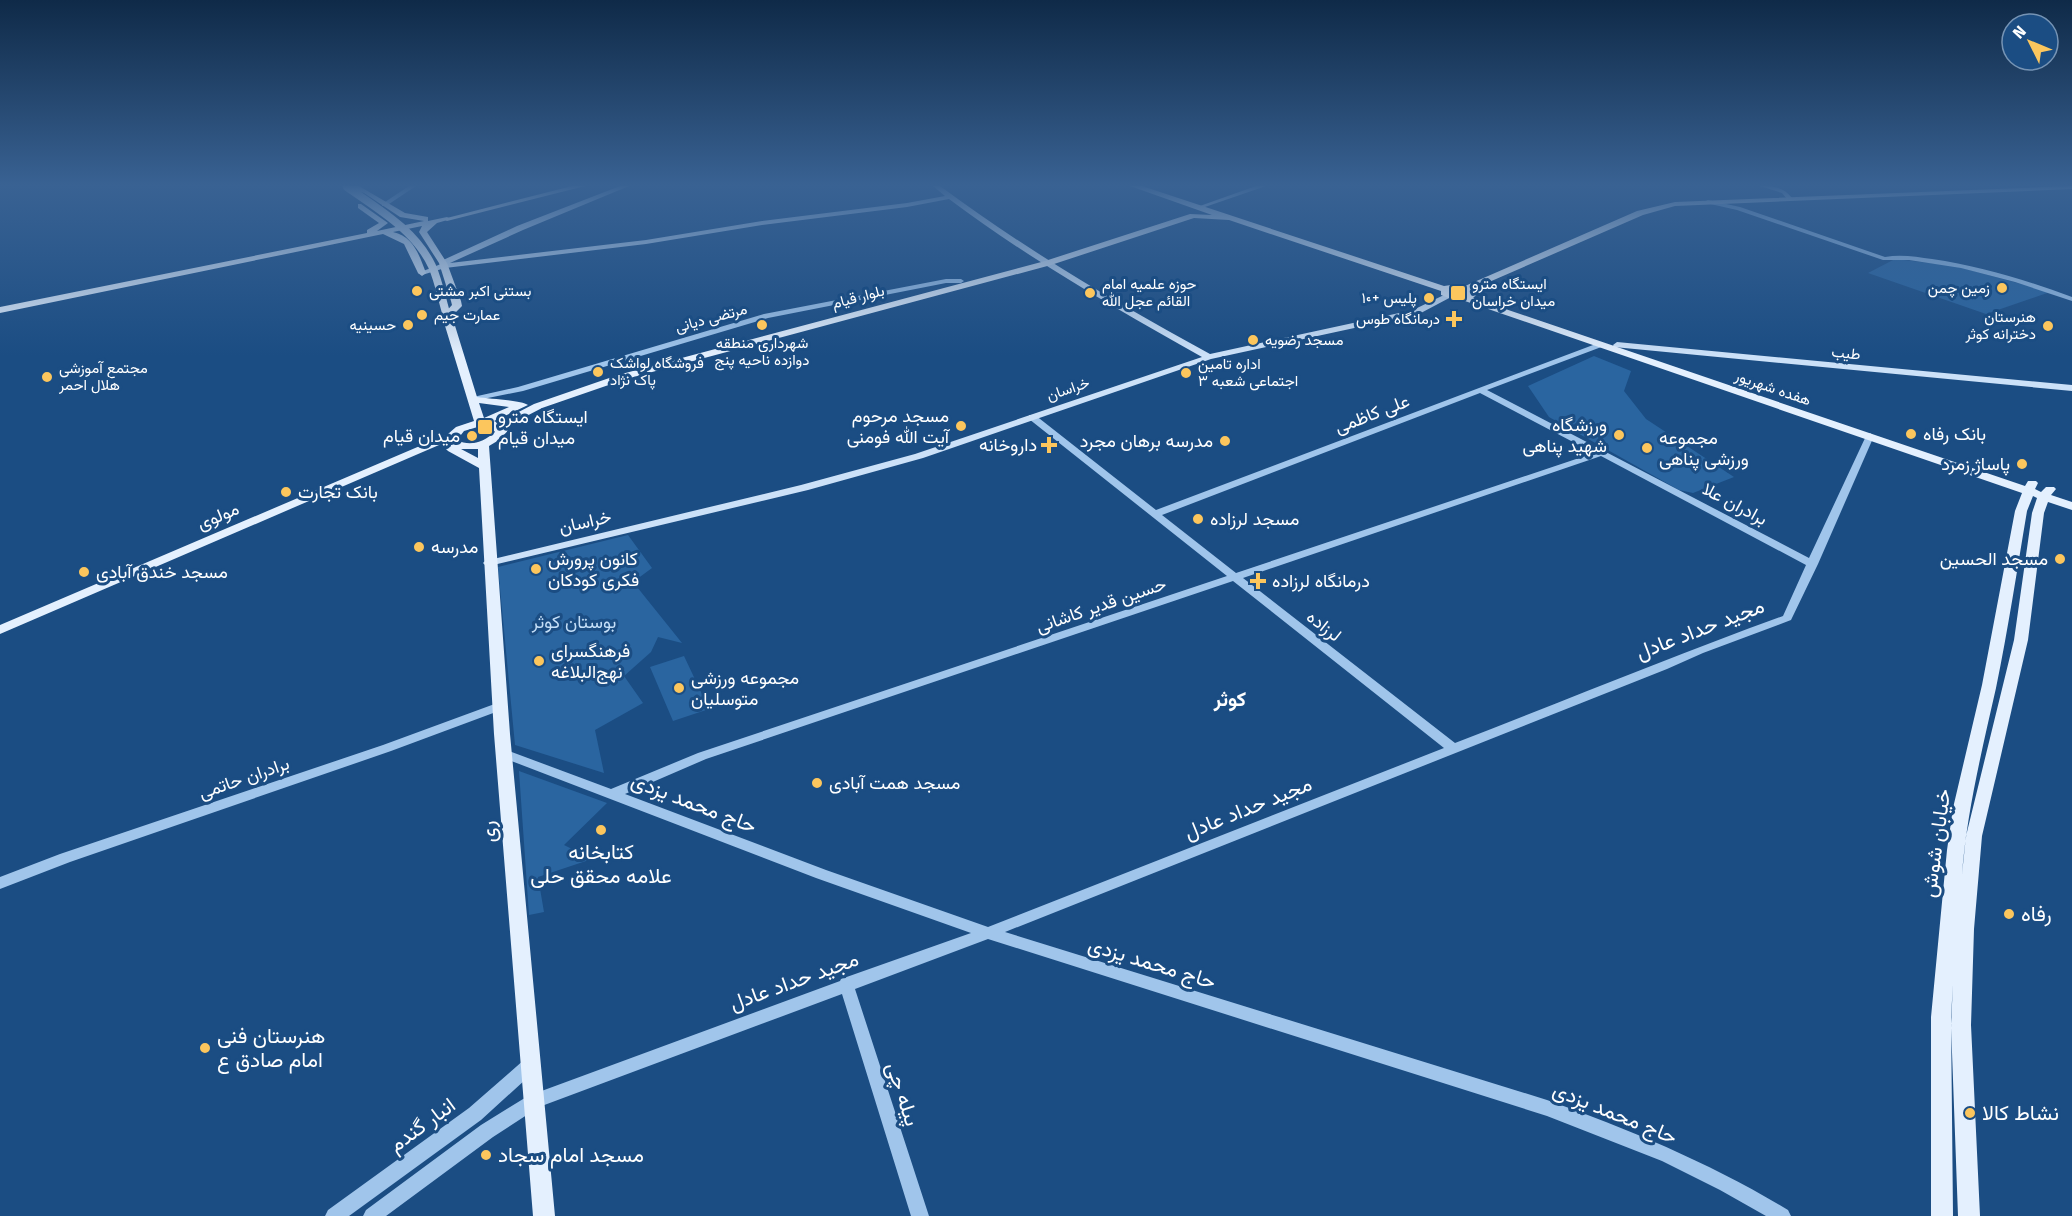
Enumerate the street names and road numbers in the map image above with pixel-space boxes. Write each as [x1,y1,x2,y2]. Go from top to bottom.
street label: بلوار قیام [830,281,886,314]
street label: مرتضی دیانی [673,300,749,337]
street label: طیب [1831,343,1862,363]
street label: هفده شهریور [1732,366,1813,409]
street label: خراسان [1044,373,1092,405]
street label: علی کاظمی [1332,390,1412,438]
street label: برادران علا [1699,478,1771,530]
street label: مولوی [194,497,242,535]
street label: خراسان [557,505,613,539]
street label: حسین قدیر کاشانی [1033,572,1169,638]
street label: مجید حداد عادل [1632,593,1768,665]
street label: لرزاده [1302,606,1346,646]
street label: برادران حاتمی [196,752,292,804]
street label: حاج محمد یزدی [627,767,760,840]
street label: مجید حداد عادل [1180,771,1316,845]
street label: خیابان شوش [1916,787,1956,899]
street label: ری [474,820,502,844]
street label: حاج محمد یزدی [1085,931,1219,996]
street label: مجید حداد عادل [726,946,862,1016]
street label: پیله چی [880,1059,926,1130]
street label: حاج محمد یزدی [1549,1076,1681,1151]
street label: انبار گندم [383,1092,461,1159]

